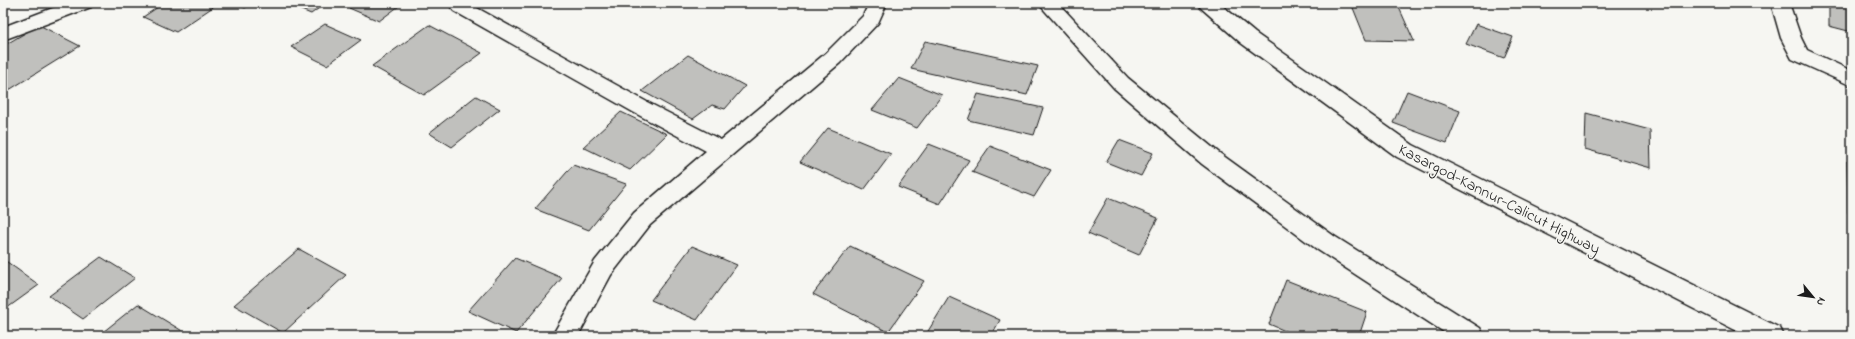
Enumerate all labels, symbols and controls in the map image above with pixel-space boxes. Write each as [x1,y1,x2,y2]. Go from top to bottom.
street label: Kasargod-Kannur-Calicut Highway [1394,138,1604,261]
north arrow [1793,277,1833,317]
text: N [1812,294,1830,308]

